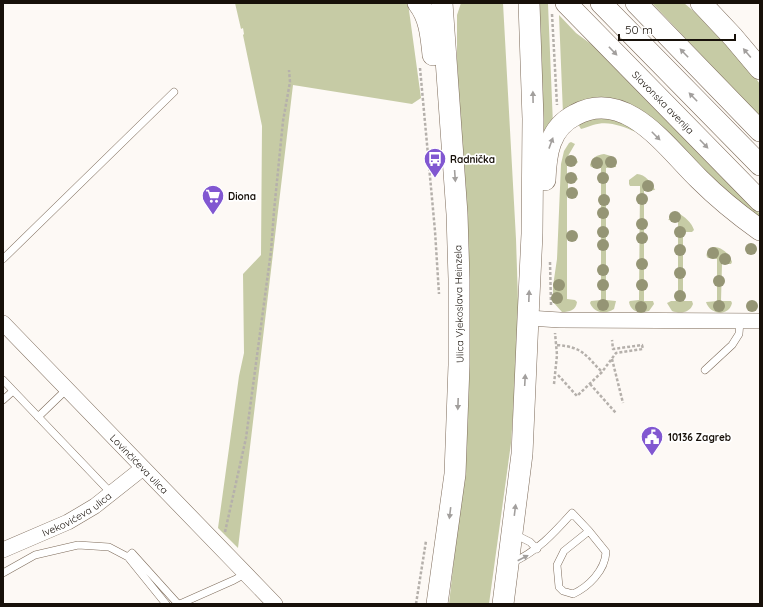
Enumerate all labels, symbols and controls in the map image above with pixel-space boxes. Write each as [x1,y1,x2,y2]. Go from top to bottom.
scale bar [619,16,735,42]
text: 50 m [625,22,653,37]
one-way arrow [608,46,618,56]
one-way arrow [679,48,689,58]
one-way arrow [742,48,751,59]
street label: Slavonska avenija [629,68,697,137]
one-way arrow [530,90,536,103]
one-way arrow [689,92,698,102]
one-way arrow [651,131,661,141]
one-way arrow [548,136,554,148]
one-way arrow [699,139,709,149]
bus stop icon: Radnička [422,146,448,179]
place label: Radnička [450,153,495,166]
one-way arrow [451,170,458,182]
supermarket icon: Diona [200,183,226,216]
place label: Diona [228,190,256,203]
street label: Ulica Vjekoslava Heinzela [451,245,467,363]
one-way arrow [526,289,532,302]
one-way arrow [522,374,529,386]
one-way arrow [454,398,461,410]
public building icon: 10136 Zagreb [639,424,665,457]
street label: Lovinčićeva ulica [107,431,171,496]
place label: 10136 Zagreb [668,431,731,444]
street label: Ivekovićeva ulica [40,489,114,539]
one-way arrow [512,504,518,516]
one-way arrow [447,507,453,519]
one-way arrow [517,555,529,561]

